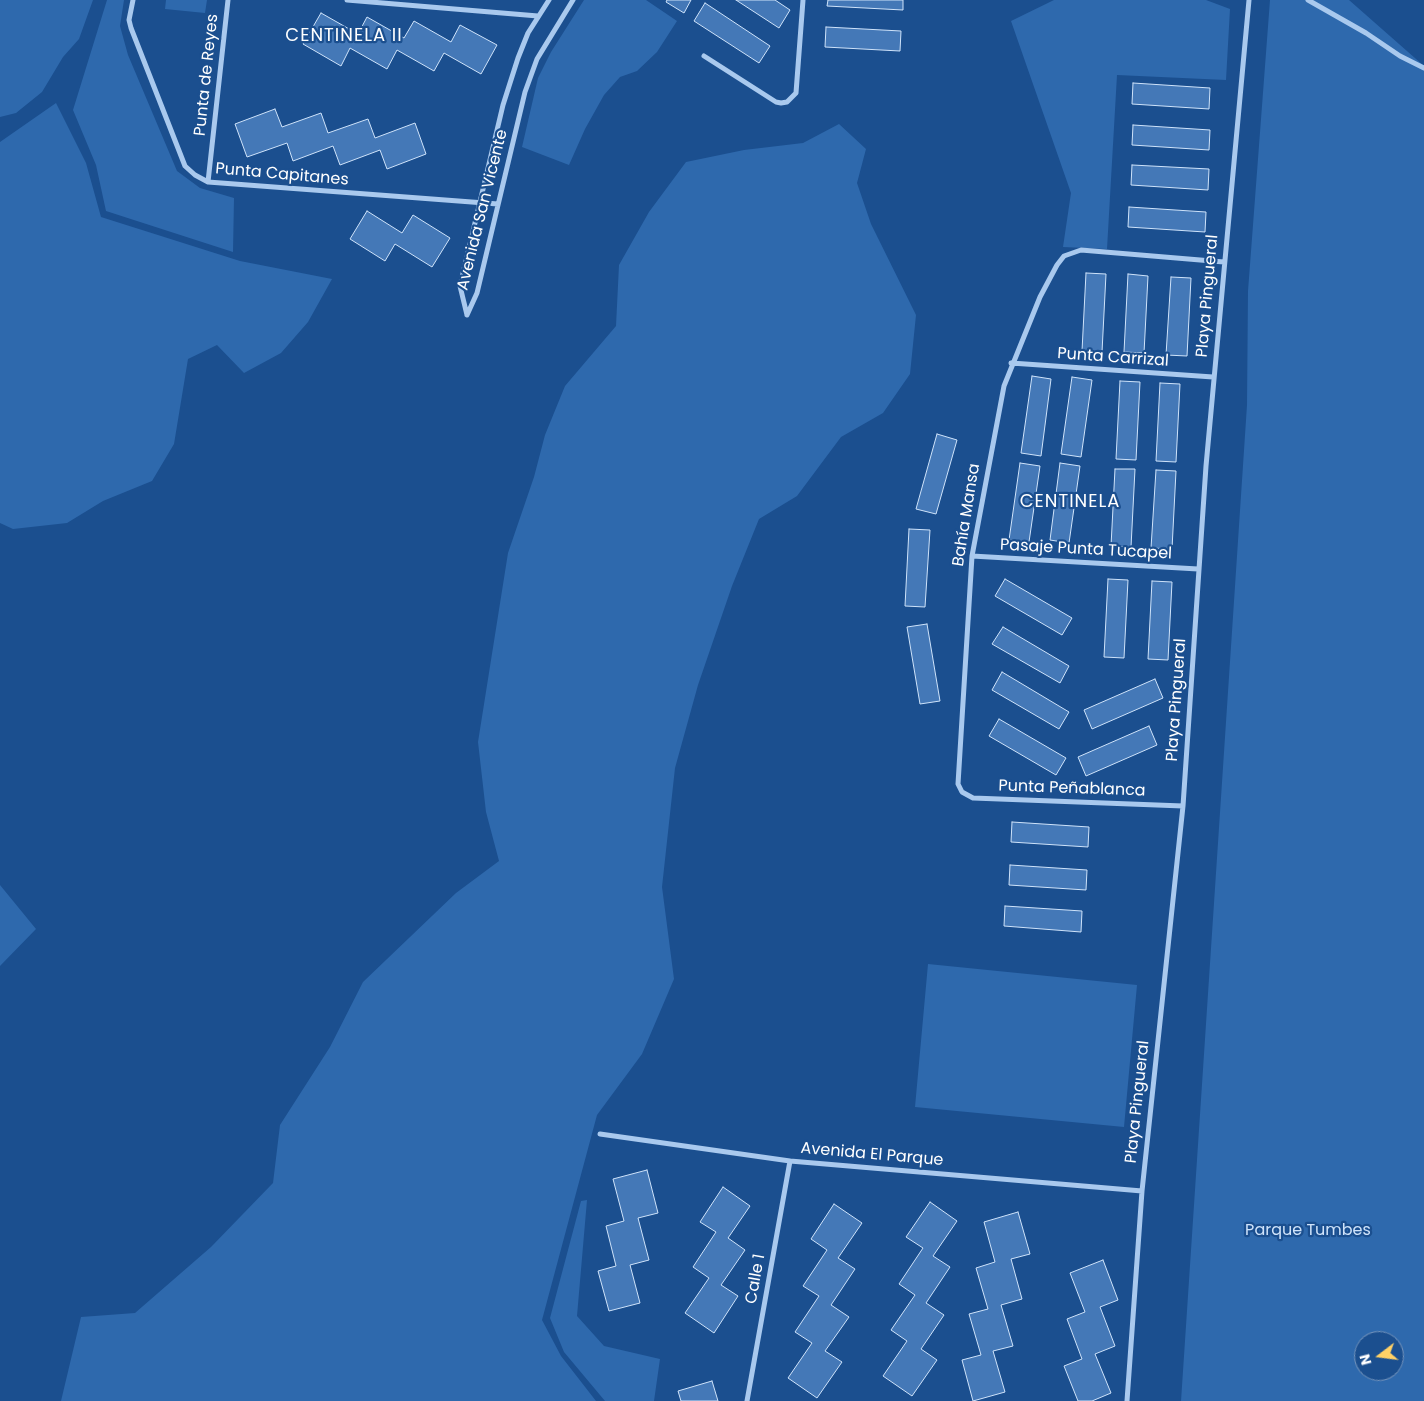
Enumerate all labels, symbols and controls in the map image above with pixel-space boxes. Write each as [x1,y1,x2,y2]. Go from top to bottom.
street label: Punta de Reyes [191,13,223,137]
district label: CENTINELA II [284,25,404,47]
street label: Avenida San Vicente [454,128,512,292]
street label: Punta Capitanes [215,160,349,190]
street label: Playa Pingueral [1193,234,1223,358]
street label: Punta Carrizal [1057,345,1169,371]
street label: Bahía Mansa [949,462,985,568]
district label: CENTINELA [1019,491,1121,513]
street label: Pasaje Punta Tucapel [1000,536,1172,564]
street label: Playa Pingueral [1163,638,1191,762]
street label: Punta Peñablanca [998,777,1146,801]
street label: Playa Pingueral [1122,1040,1154,1164]
street label: Avenida El Parque [800,1139,944,1171]
park label: Parque Tumbes [1245,1221,1371,1241]
street label: Calle 1 [742,1253,770,1305]
north arrow [1354,1331,1404,1381]
text: N [1354,1352,1376,1367]

